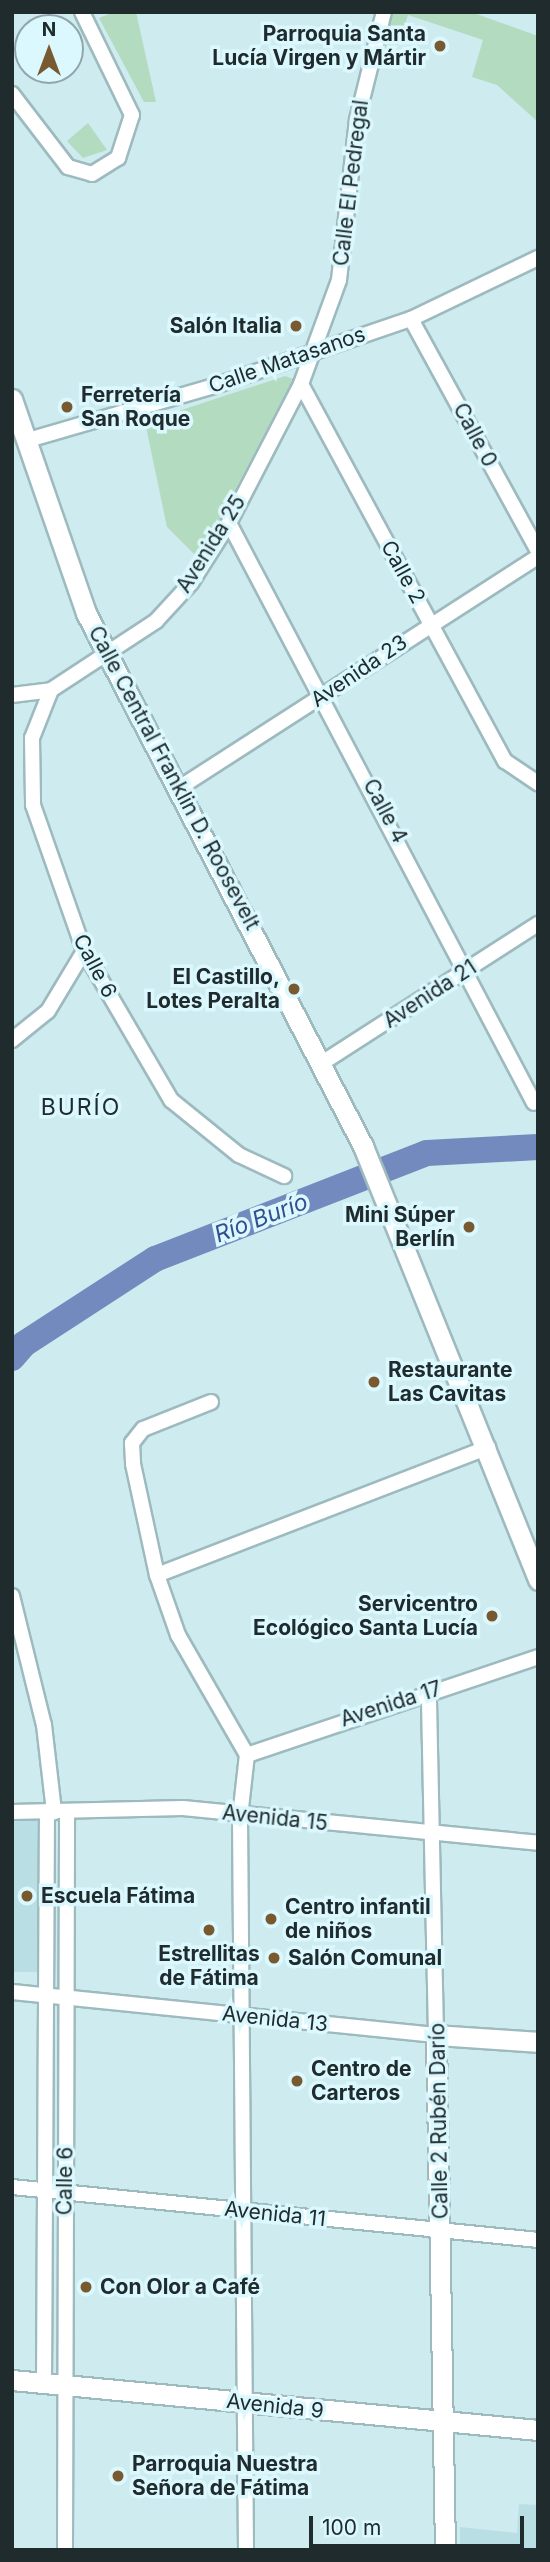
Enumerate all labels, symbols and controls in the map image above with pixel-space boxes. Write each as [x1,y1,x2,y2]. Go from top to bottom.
north arrow [14,14,84,84]
text: N [42,18,56,41]
place label: Parroquia Santa Lucía Virgen y Mártir [212,21,426,71]
marker: Parroquia Santa Lucía Virgen y Mártir [432,38,448,54]
street label: Calle El Pedregal [328,99,374,267]
place label: Salón Italia [170,313,282,339]
marker: Salón Italia [288,318,304,334]
street label: Calle Matasanos [205,321,369,399]
place label: Ferretería San Roque [81,382,190,432]
marker: Ferretería San Roque [59,399,75,415]
street label: Calle 0 [448,399,502,471]
street label: Avenida 25 [171,491,251,597]
street label: Calle 2 [375,536,431,608]
street label: Calle Central Franklin D. Roosevelt [83,622,265,934]
street label: Avenida 23 [306,630,412,712]
street label: Calle 4 [358,775,412,847]
street label: Calle 6 [68,930,122,1002]
street label: Avenida 21 [379,955,481,1033]
place label: El Castillo, Lotes Peralta [146,964,280,1014]
marker: El Castillo, Lotes Peralta [286,981,302,997]
district label: BURÍO [41,1093,121,1121]
water label: Río Burío [210,1188,312,1248]
place label: Mini Súper Berlín [345,1202,455,1252]
marker: Mini Súper Berlín [461,1219,477,1235]
place label: Restaurante Las Cavitas [388,1357,512,1407]
marker: Restaurante Las Cavitas [366,1374,382,1390]
place label: Servicentro Ecológico Santa Lucía [253,1591,478,1641]
marker: Servicentro Ecológico Santa Lucía [484,1608,500,1624]
street label: Avenida 17 [337,1676,445,1732]
street label: Avenida 15 [221,1800,329,1836]
place label: Escuela Fátima [41,1883,195,1909]
marker: Escuela Fátima [19,1888,35,1904]
place label: Centro infantil de niños [285,1894,431,1944]
marker: Centro infantil de niños [263,1911,279,1927]
marker: Estrellitas de Fátima [201,1922,217,1938]
place label: Estrellitas de Fátima [158,1941,260,1991]
place label: Salón Comunal [288,1945,442,1971]
marker: Salón Comunal [266,1950,282,1966]
street label: Avenida 13 [221,2001,329,2037]
street label: Calle 2 Rubén Darío [425,2023,453,2219]
place label: Centro de Carteros [311,2056,411,2106]
marker: Centro de Carteros [289,2073,305,2089]
street label: Calle 6 [52,2147,78,2215]
street label: Avenida 11 [223,2196,327,2232]
place label: Con Olor a Café [100,2274,260,2300]
marker: Con Olor a Café [78,2279,94,2295]
street label: Avenida 9 [225,2388,325,2424]
place label: Parroquia Nuestra Señora de Fátima [132,2451,318,2501]
marker: Parroquia Nuestra Señora de Fátima [110,2468,126,2484]
scale bar [312,2502,527,2546]
text: 100 m [322,2515,381,2540]

